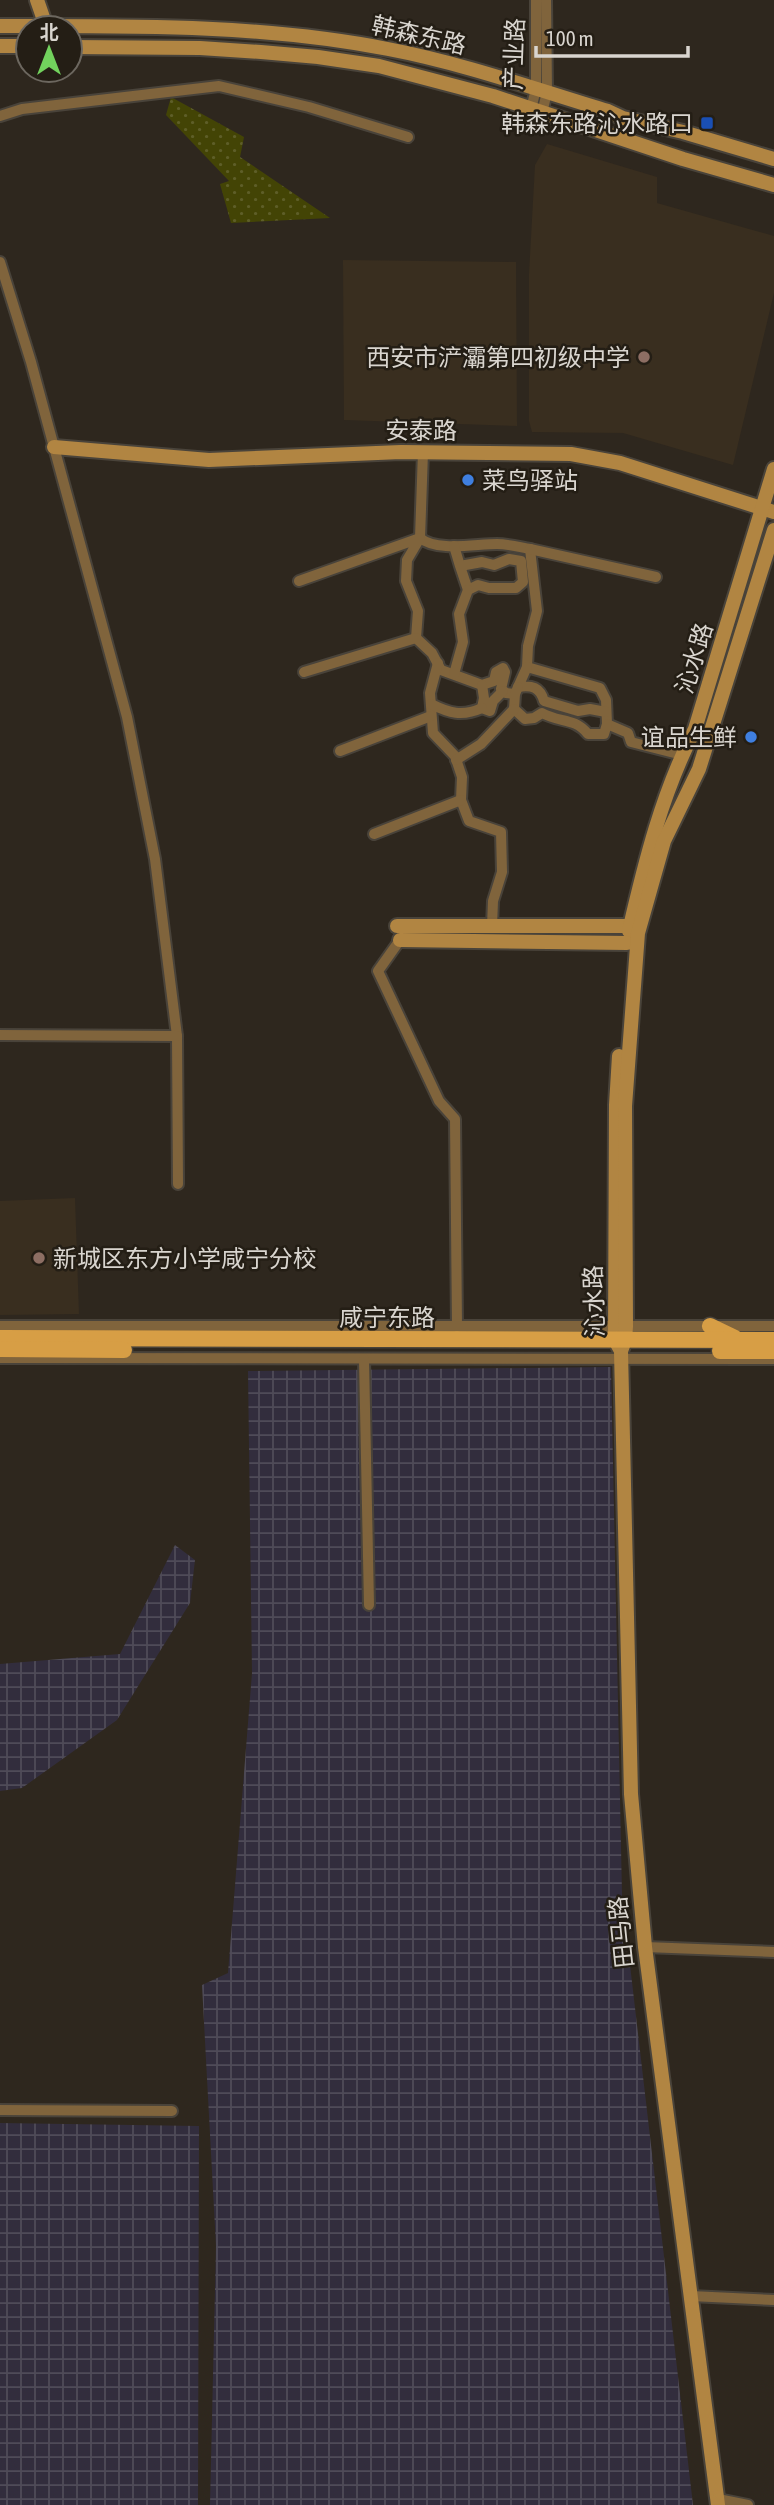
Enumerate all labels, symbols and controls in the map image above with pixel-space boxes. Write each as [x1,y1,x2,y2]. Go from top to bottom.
street label: 韩森东路 [369,11,469,59]
north arrow [14,14,84,84]
scale bar [536,14,688,58]
street label: 产业路 [499,18,529,90]
text: 北 [39,21,59,43]
text: 100 m [546,26,594,50]
place label: 韩森东路沁水路口 [501,110,693,137]
marker: 韩森东路沁水路口 [699,115,715,131]
place label: 西安市浐灞第四初级中学 [366,344,630,371]
marker: 西安市浐灞第四初级中学 [636,349,652,365]
street label: 安泰路 [385,417,457,444]
place label: 菜鸟驿站 [482,467,578,494]
marker: 菜鸟驿站 [460,472,476,488]
street label: 沁水路 [671,620,717,696]
place label: 谊品生鲜 [641,724,737,751]
marker: 谊品生鲜 [743,729,759,745]
place label: 新城区东方小学咸宁分校 [53,1245,317,1272]
marker: 新城区东方小学咸宁分校 [31,1250,47,1266]
street label: 沁水路 [579,1265,609,1337]
street label: 咸宁东路 [339,1304,435,1331]
street label: 田马路 [604,1895,638,1969]

